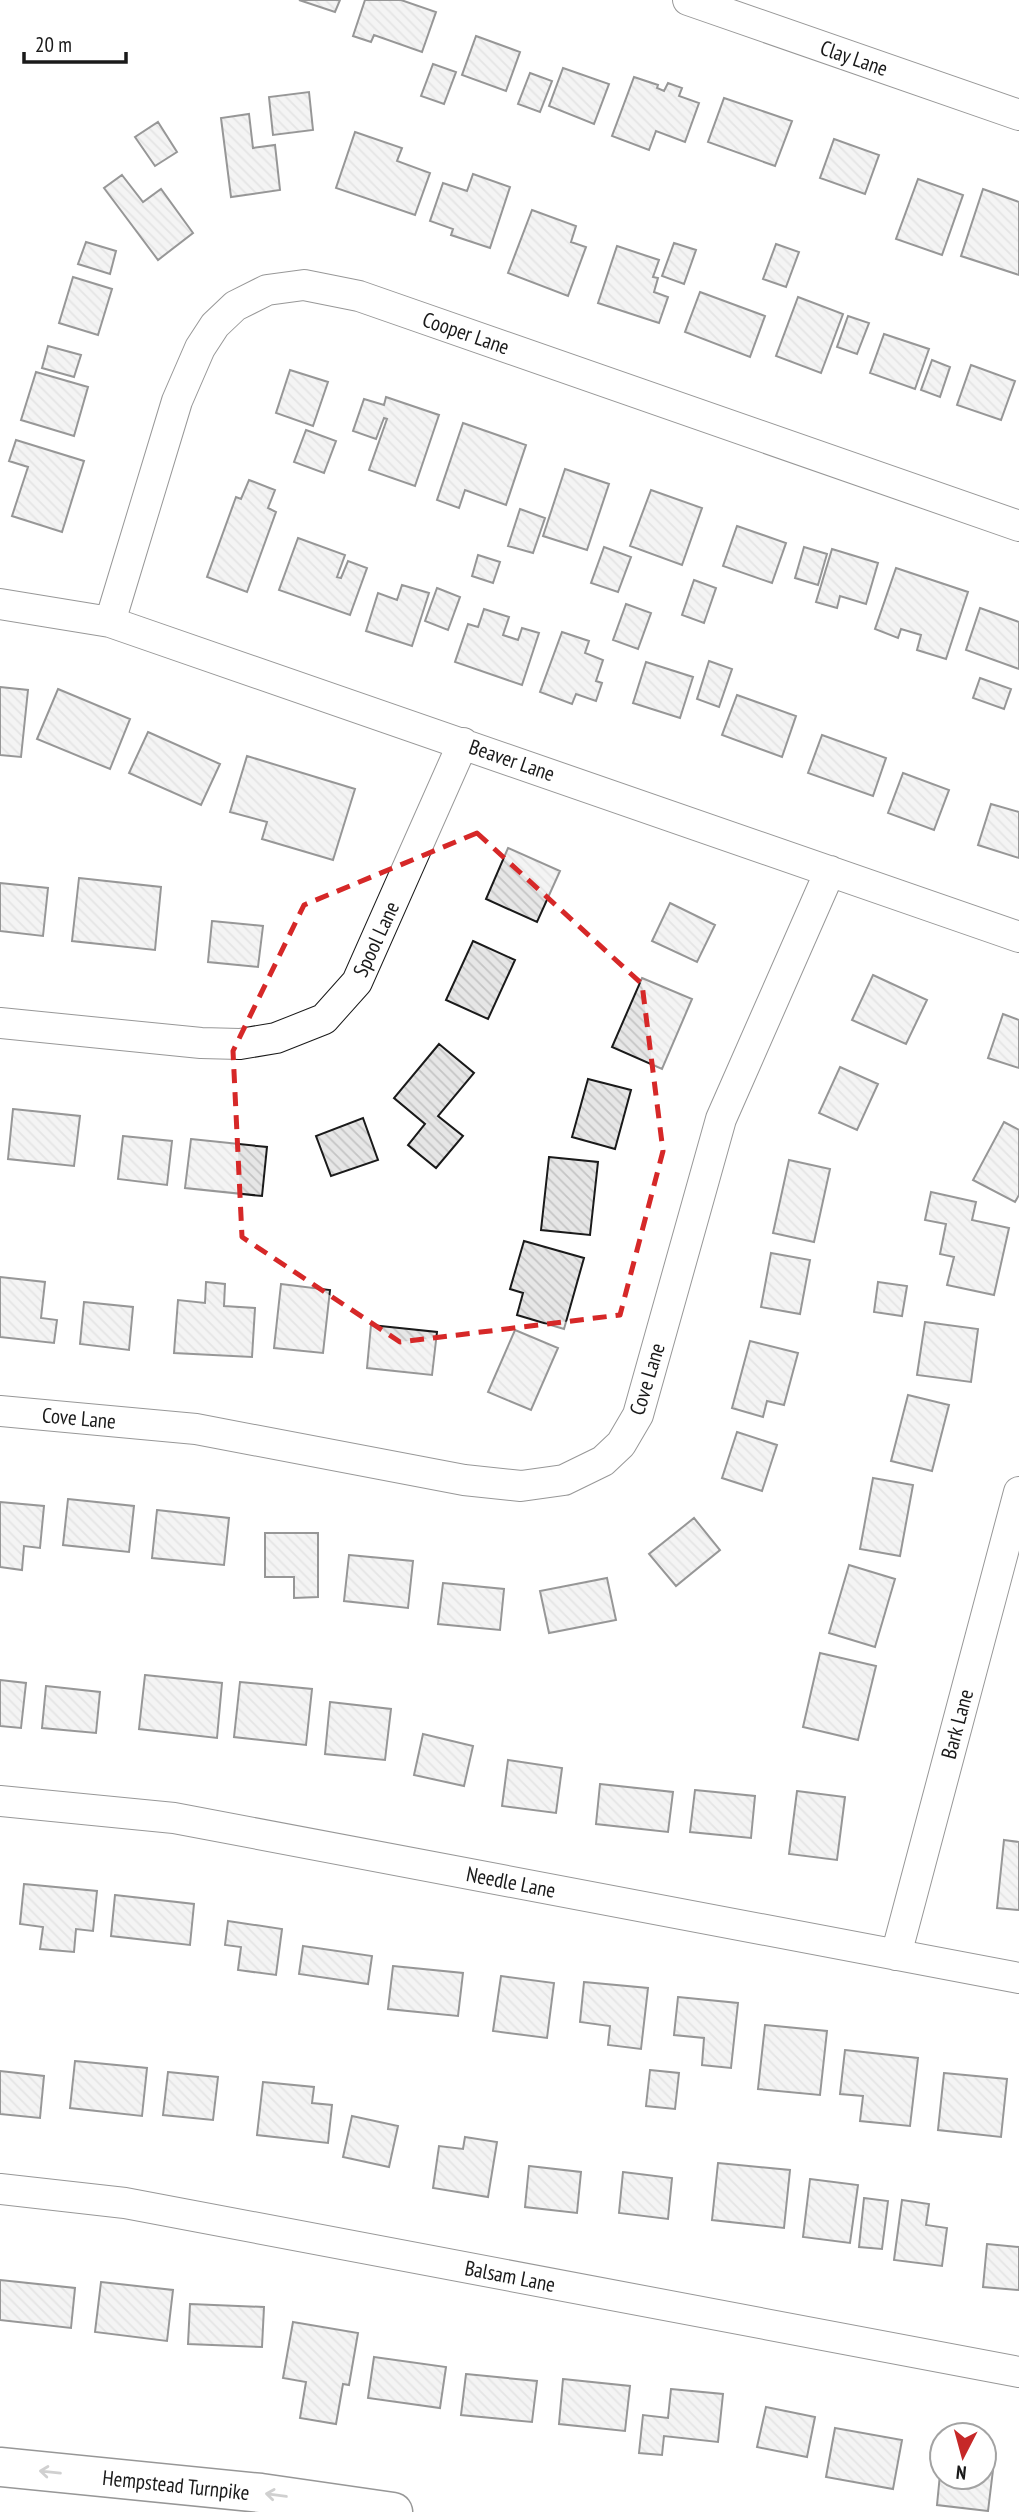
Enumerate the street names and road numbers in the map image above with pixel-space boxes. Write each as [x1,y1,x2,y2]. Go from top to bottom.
street label: Clay Lane [817,34,891,82]
street label: Cooper Lane [419,306,513,360]
street label: Beaver Lane [466,733,558,787]
street label: Spool Lane [347,897,405,981]
street label: Cove Lane [623,1340,671,1418]
street label: Cove Lane [41,1401,117,1435]
street label: Bark Lane [935,1686,979,1762]
street label: Needle Lane [464,1860,558,1904]
street label: Balsam Lane [462,2254,558,2298]
street label: Hempstead Turnpike [101,2464,251,2506]

